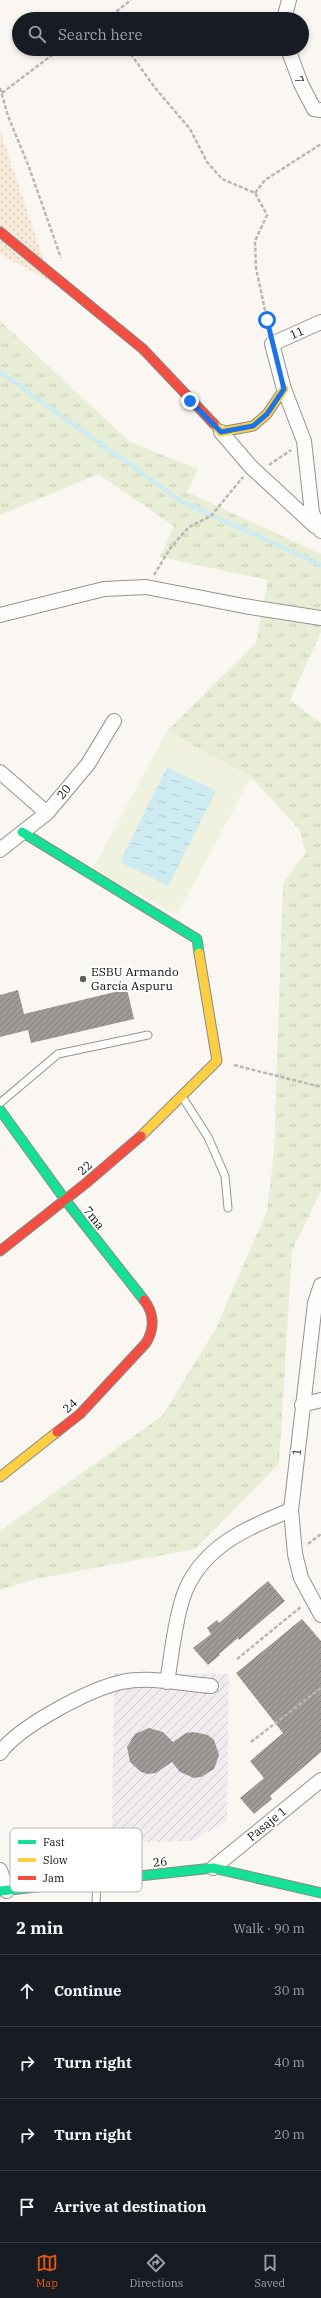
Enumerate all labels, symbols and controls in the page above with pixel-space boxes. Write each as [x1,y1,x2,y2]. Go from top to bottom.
search box [12,12,309,56]
icon: search [26,23,48,45]
text: Search here [58,25,143,44]
street label: 7 [291,74,308,86]
route start [258,311,276,329]
street label: 11 [287,323,306,342]
route end [181,392,199,410]
street label: 20 [53,781,74,802]
place label: ESBU Armando García Aspuru [91,964,179,993]
marker: ESBU Armando García Aspuru [78,974,88,984]
street label: 22 [74,1157,95,1178]
street label: 7ma [81,1203,108,1233]
street label: 24 [59,1395,80,1416]
street label: 1 [289,1448,304,1456]
street label: Pasaje 1 [244,1803,289,1844]
legend [10,1828,142,1892]
text: Fast [43,1835,65,1849]
text: Slow [43,1853,68,1867]
street label: 26 [152,1853,168,1870]
text: Jam [43,1871,65,1885]
text: 2 min [16,1917,64,1939]
text: Walk · 90 m [233,1920,305,1937]
icon: ahead [16,1980,38,2002]
text: Continue [54,1981,121,2000]
text: 30 m [274,1982,305,1999]
icon: right [16,2052,38,2074]
text: Turn right [54,2053,132,2072]
text: 40 m [274,2054,305,2071]
icon: right [16,2124,38,2146]
text: Turn right [54,2125,132,2144]
text: 20 m [274,2126,305,2143]
icon: arrive [16,2196,38,2218]
text: Arrive at destination [54,2197,206,2216]
tab: Map [36,2252,58,2290]
tab: Directions [129,2252,183,2290]
tab: Saved [254,2252,285,2290]

